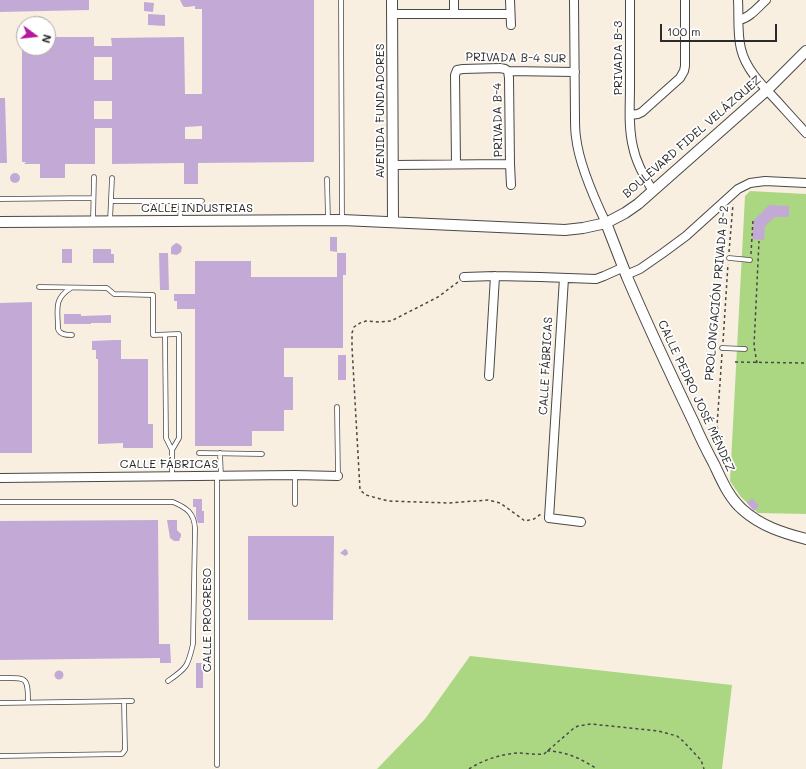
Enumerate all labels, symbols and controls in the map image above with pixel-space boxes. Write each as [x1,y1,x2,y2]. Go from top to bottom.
north arrow [16,16,56,56]
scale bar [662,16,779,42]
street label: PRIVADA B-3 [611,21,625,95]
text: 100 m [667,23,701,39]
text: N [39,33,55,45]
street label: AVENIDA FUNDADORES [373,44,387,178]
street label: PRIVADA B-4 SUR [466,50,566,66]
street label: BOULEVARD FIDEL VELÁZQUEZ [620,73,764,201]
street label: PRIVADA B-4 [490,83,506,157]
street label: CALLE INDUSTRIAS [141,201,253,215]
street label: PROLONGACIÓN PRIVADA B-2 [702,205,732,381]
street label: CALLE FÁBRICAS [536,317,556,415]
street label: CALLE PEDRO JOSÉ MÉNDEZ [654,318,738,474]
street label: CALLE FÁBRICAS [120,457,218,471]
street label: CALLE PROGRESO [200,568,214,672]

